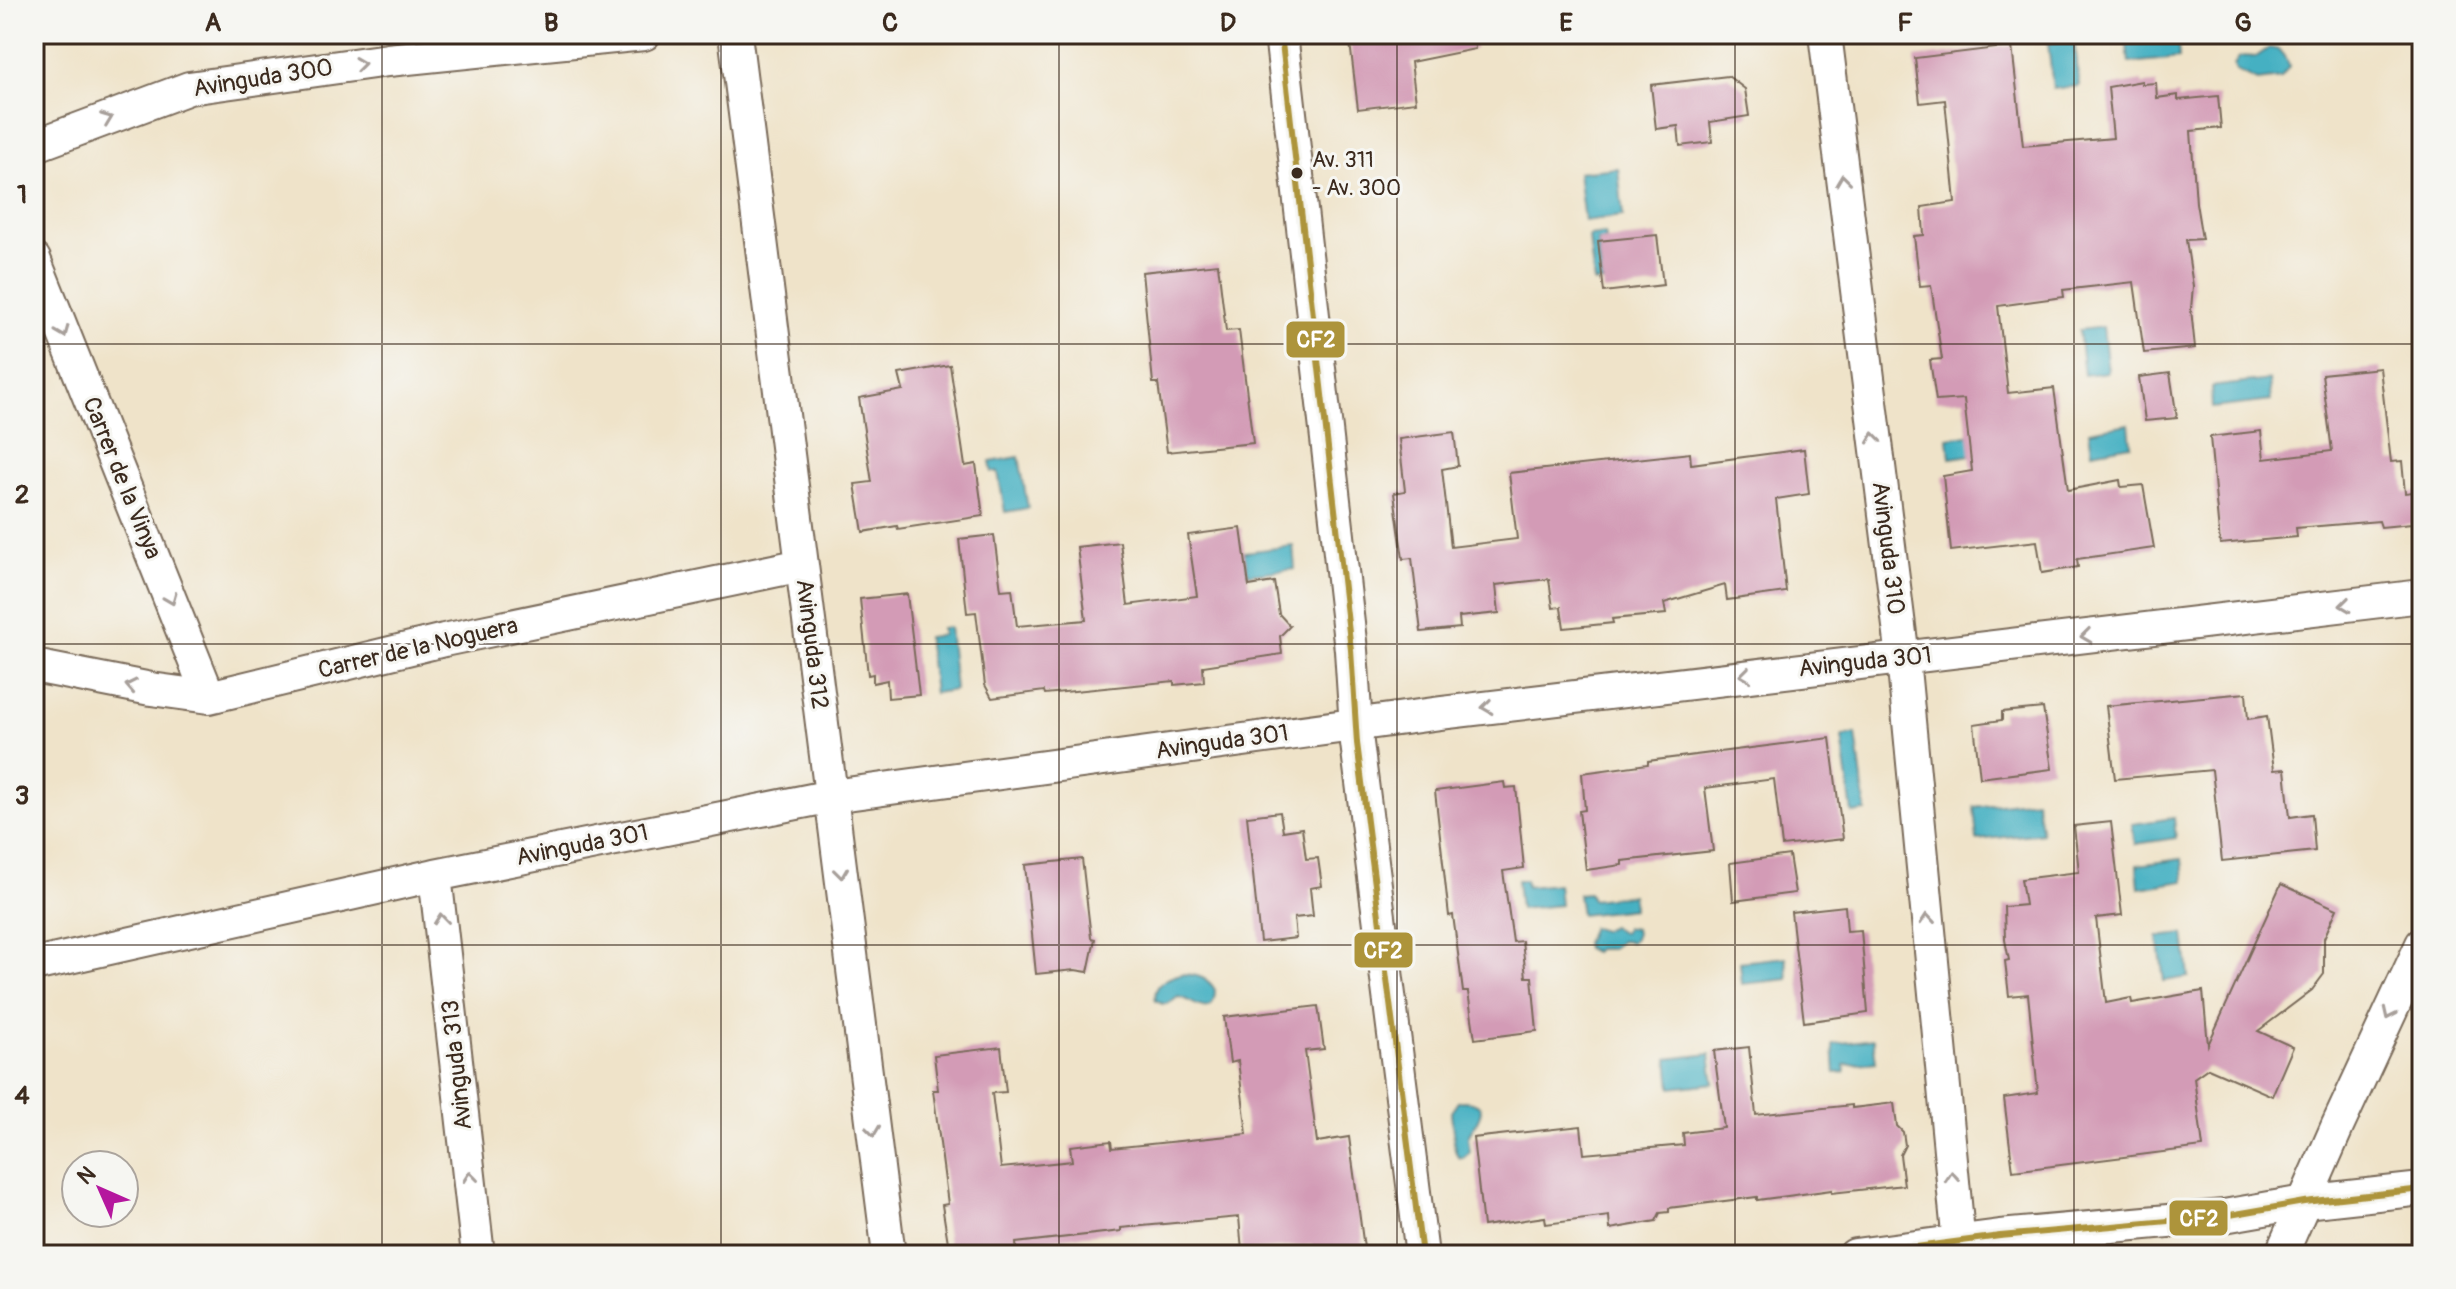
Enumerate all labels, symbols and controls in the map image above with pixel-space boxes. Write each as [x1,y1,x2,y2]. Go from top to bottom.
text: A [205,7,222,39]
text: B [544,7,558,39]
text: C [882,7,898,39]
text: D [1220,7,1236,39]
text: E [1559,7,1573,39]
text: F [1897,7,1913,39]
text: G [2234,7,2252,39]
street label: Avinguda 300 [191,53,335,103]
one-way arrow [353,56,366,73]
one-way arrow [99,112,113,129]
place label: Av. 311 - Av. 300 [1312,146,1401,202]
marker: Av. 311 - Av. 300 [1289,165,1305,181]
one-way arrow [1834,173,1851,186]
text: 1 [17,179,27,211]
line badge: CF2 [1285,320,1346,359]
one-way arrow [53,324,70,338]
text: CF2 [1296,326,1336,354]
street label: Carrer de la Vinya [76,393,168,563]
one-way arrow [1866,431,1883,445]
text: 2 [15,479,29,511]
street label: Avinguda 310 [1865,480,1911,616]
street label: Avinguda 312 [790,577,834,711]
one-way arrow [161,591,177,605]
one-way arrow [2338,597,2351,614]
street label: Carrer de la Noguera [315,611,521,685]
one-way arrow [2079,627,2093,644]
street label: Avinguda 301 [1797,641,1933,683]
one-way arrow [1738,667,1751,684]
one-way arrow [125,678,138,695]
one-way arrow [1480,698,1493,715]
street label: Avinguda 301 [1154,718,1290,766]
text: 3 [15,780,29,812]
street label: Avinguda 301 [513,818,651,872]
one-way arrow [832,866,849,880]
one-way arrow [432,912,449,925]
one-way arrow [1919,912,1936,925]
line badge: CF2 [1353,931,1414,969]
text: CF2 [1363,937,1403,965]
street label: Avinguda 313 [436,998,478,1132]
one-way arrow [2383,1006,2399,1021]
text: 4 [14,1080,30,1112]
one-way arrow [865,1125,882,1138]
north arrow [60,1149,140,1229]
text: N [71,1160,102,1191]
one-way arrow [1944,1170,1961,1183]
one-way arrow [461,1171,478,1184]
line badge: CF2 [2168,1199,2229,1237]
text: CF2 [2179,1205,2219,1233]

